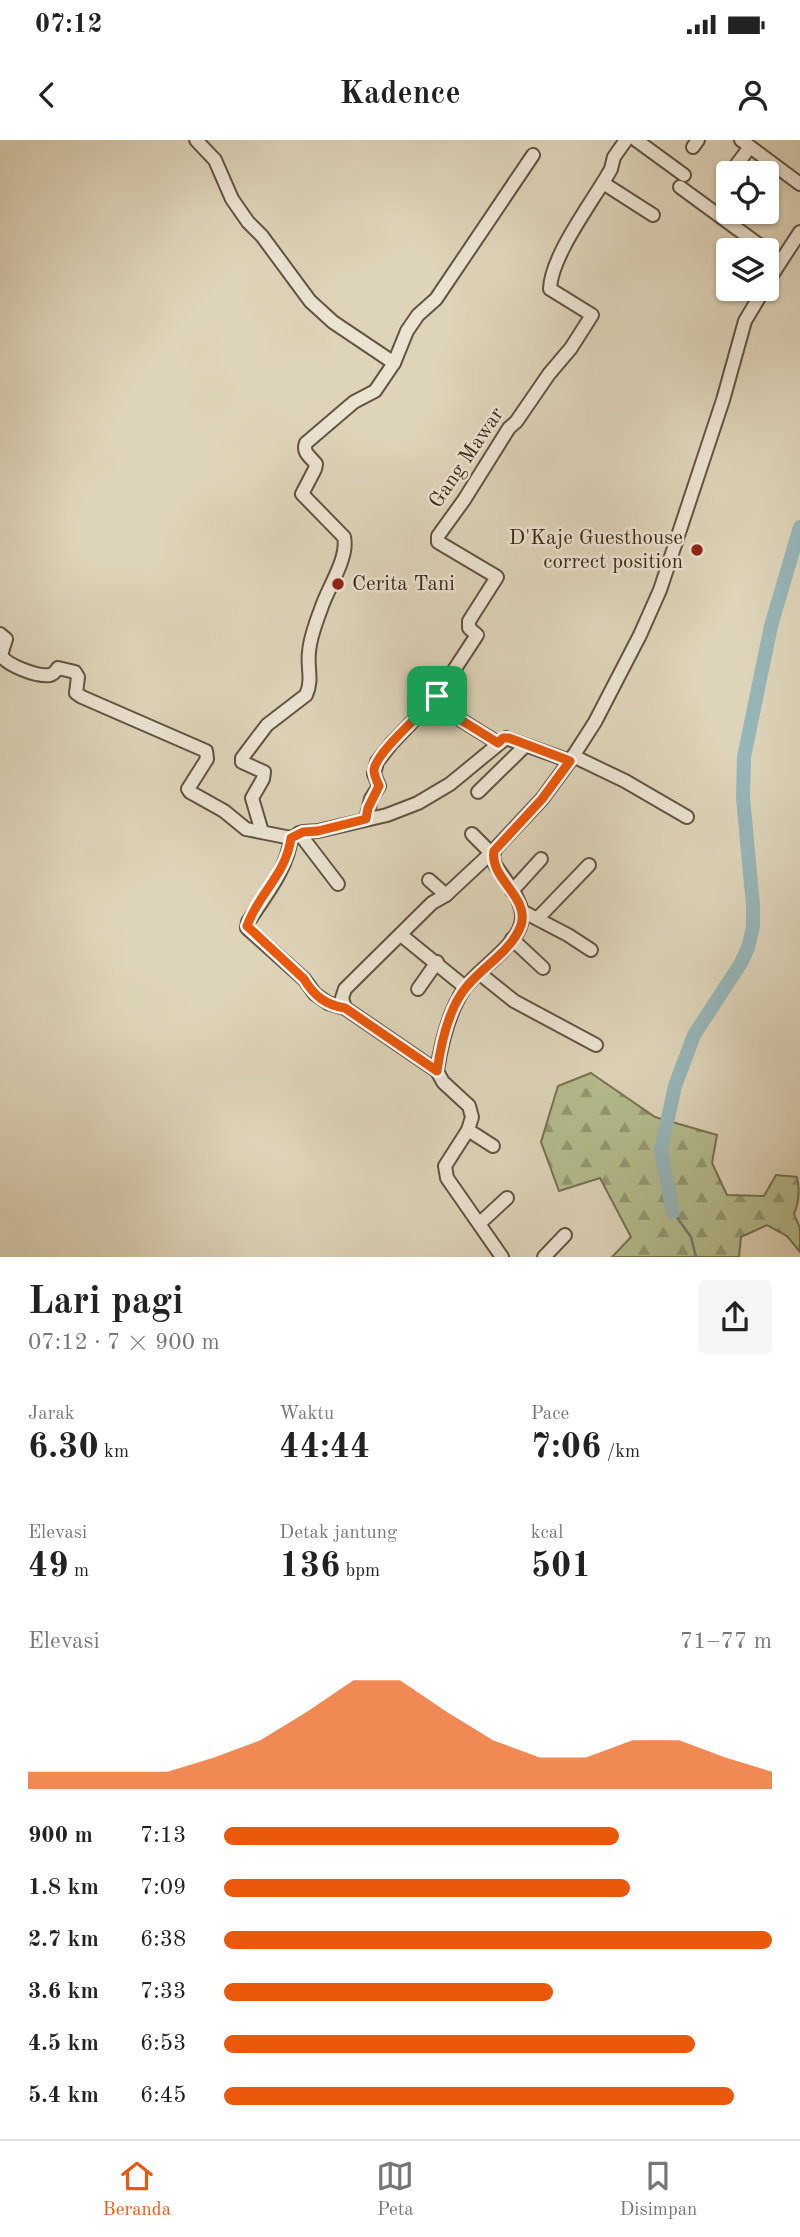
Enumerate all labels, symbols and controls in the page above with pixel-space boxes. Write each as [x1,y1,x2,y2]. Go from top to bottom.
text: 07:12 [35,12,103,38]
icon: back [28,76,66,114]
icon: person [734,76,772,114]
text: Kadence [339,79,461,111]
map controls [716,161,779,301]
button: locate [716,161,779,224]
button: layers [716,238,779,301]
street label: Gang Mawar [426,404,508,512]
place label: D'Kaje Guesthouse correct position [509,528,683,573]
marker: D'Kaje Guesthouse correct position [689,542,705,558]
place label: Cerita Tani [352,574,455,595]
marker: Cerita Tani [330,576,346,592]
pin [407,666,467,726]
icon: arrive [418,677,456,715]
button: share [698,1280,772,1354]
text: Lari pagi [28,1284,183,1322]
text: 07:12 · 7 × 900 m [28,1331,220,1354]
text: Jarak [28,1405,75,1424]
text: Waktu [279,1405,334,1424]
text: Pace [531,1405,569,1424]
text: 6.30 [28,1430,99,1465]
text: 44:44 [279,1430,370,1465]
text: 7:06 [531,1430,601,1465]
text: km [99,1443,129,1462]
text: /km [601,1443,640,1462]
text: Elevasi [28,1524,87,1543]
text: Detak jantung [279,1524,397,1543]
text: kcal [531,1524,563,1543]
text: 49 [28,1549,69,1584]
text: 136 [279,1549,340,1584]
text: 501 [531,1549,592,1584]
text: m [69,1562,89,1581]
text: bpm [340,1562,380,1581]
text: Elevasi [28,1630,100,1653]
text: 71–77 m [680,1630,772,1653]
text: 900 m [28,1824,93,1847]
text: 7:13 [140,1824,186,1847]
text: 1.8 km [28,1876,99,1899]
text: 7:09 [140,1876,186,1899]
text: 2.7 km [28,1928,99,1951]
text: 6:38 [140,1928,186,1951]
text: 3.6 km [28,1980,99,2003]
text: 7:33 [140,1980,186,2003]
text: 4.5 km [28,2032,99,2055]
text: 6:53 [140,2032,186,2055]
text: 5.4 km [28,2084,99,2107]
text: 6:45 [140,2084,186,2107]
tab: Beranda [103,2157,171,2222]
tab: Peta [376,2157,414,2222]
tab: Disimpan [619,2157,697,2222]

